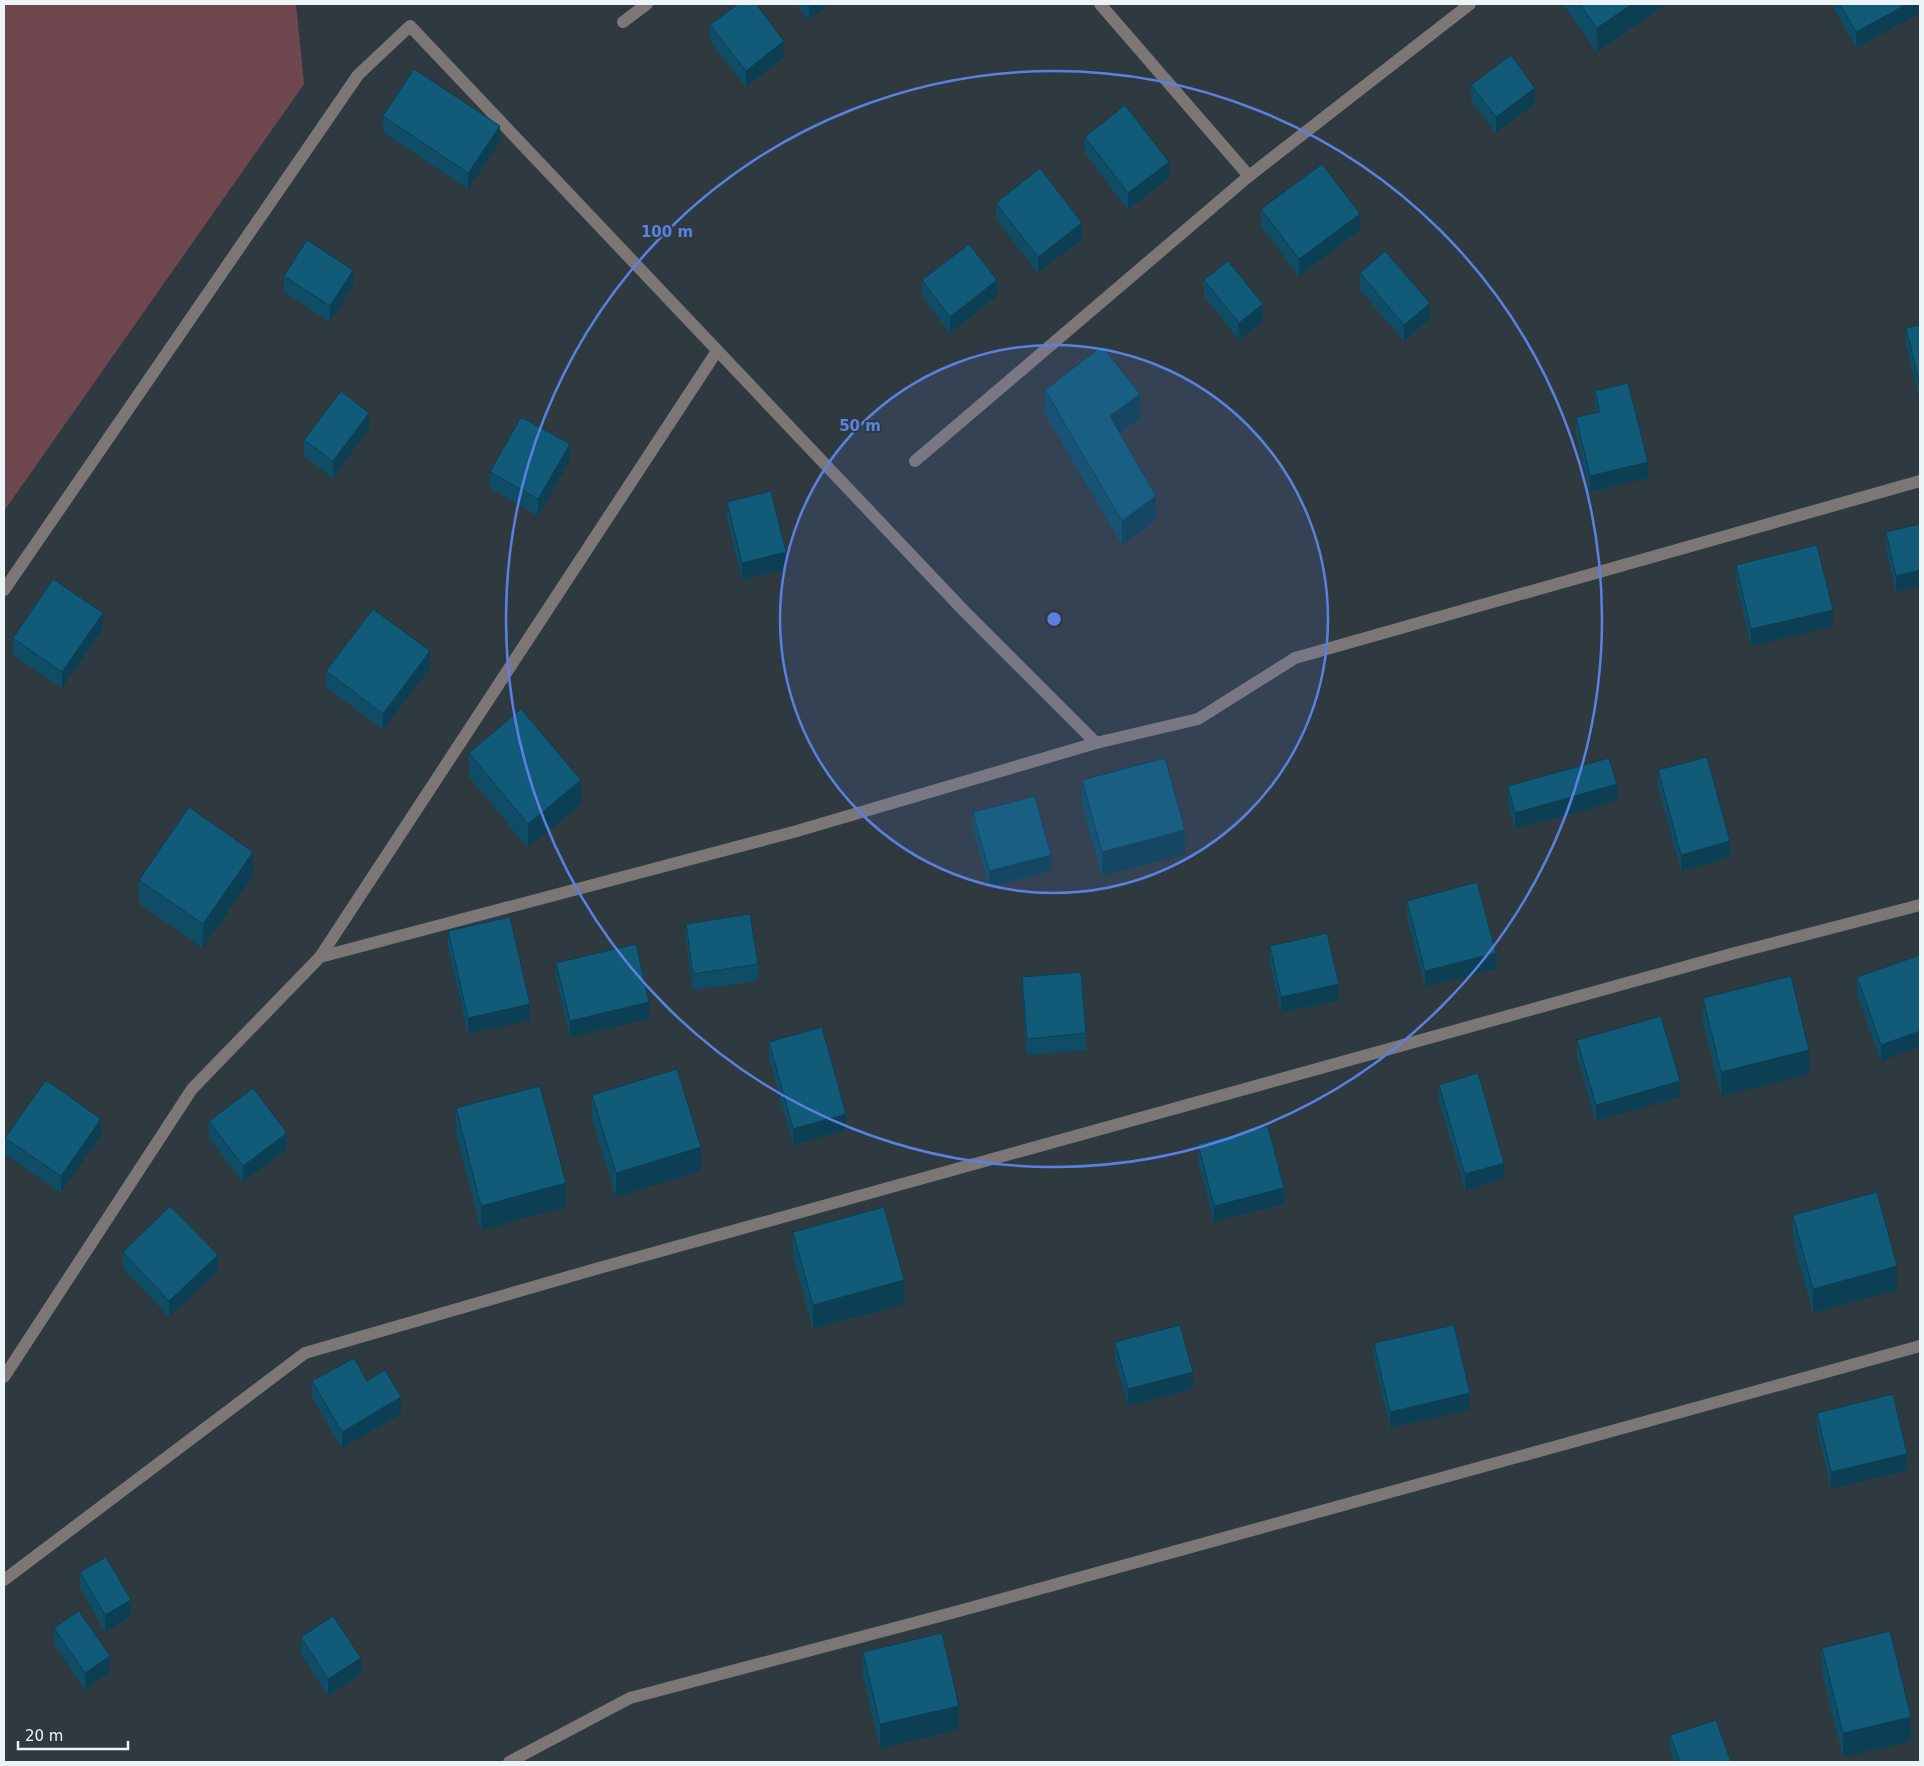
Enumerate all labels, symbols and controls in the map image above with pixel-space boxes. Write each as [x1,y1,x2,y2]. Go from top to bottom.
text: 100 m [641,223,693,241]
text: 50 m [839,417,881,435]
centre of rings [1045,610,1063,628]
scale bar [18,1718,128,1750]
text: 20 m [25,1727,63,1745]

